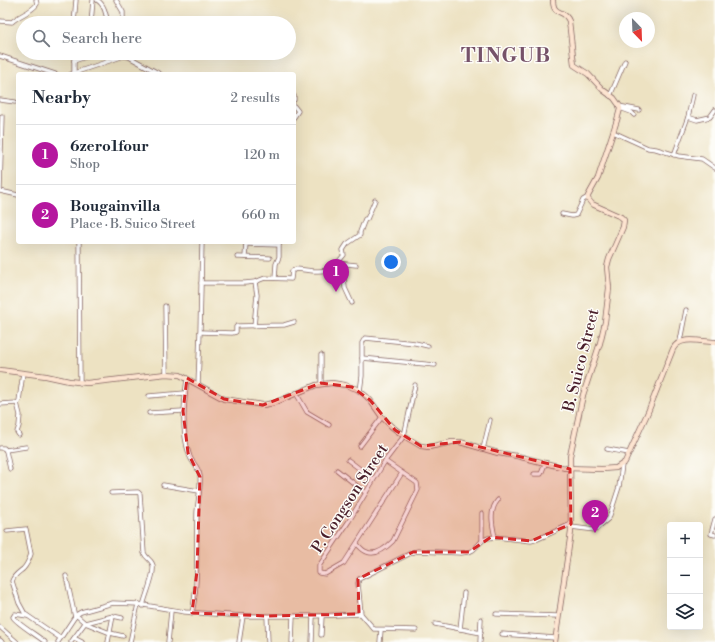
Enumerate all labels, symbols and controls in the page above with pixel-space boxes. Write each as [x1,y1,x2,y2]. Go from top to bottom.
north arrow [619,12,655,48]
search box [16,16,296,60]
icon: search [30,27,52,49]
text: Search here [62,29,142,48]
district label: TINGUB [461,44,551,69]
text: Nearby [32,87,91,109]
text: 2 results [231,90,280,106]
text: 6zero1four [70,137,149,156]
text: 1 [42,147,48,163]
text: 120 m [244,147,280,163]
text: Shop [70,156,100,172]
text: Bougainvilla [70,197,160,216]
text: 2 [41,207,49,223]
text: 660 m [242,207,280,223]
text: Place · B. Suico Street [70,216,196,232]
your location [381,252,401,272]
pin: 1 [323,259,349,292]
street label: B. Suico Street [558,306,604,415]
street label: P. Congson Street [307,440,393,557]
pin: 2 [582,500,608,533]
map controls [667,522,703,630]
button: + [667,522,703,558]
button: − [667,558,703,594]
button: layers [667,594,703,630]

